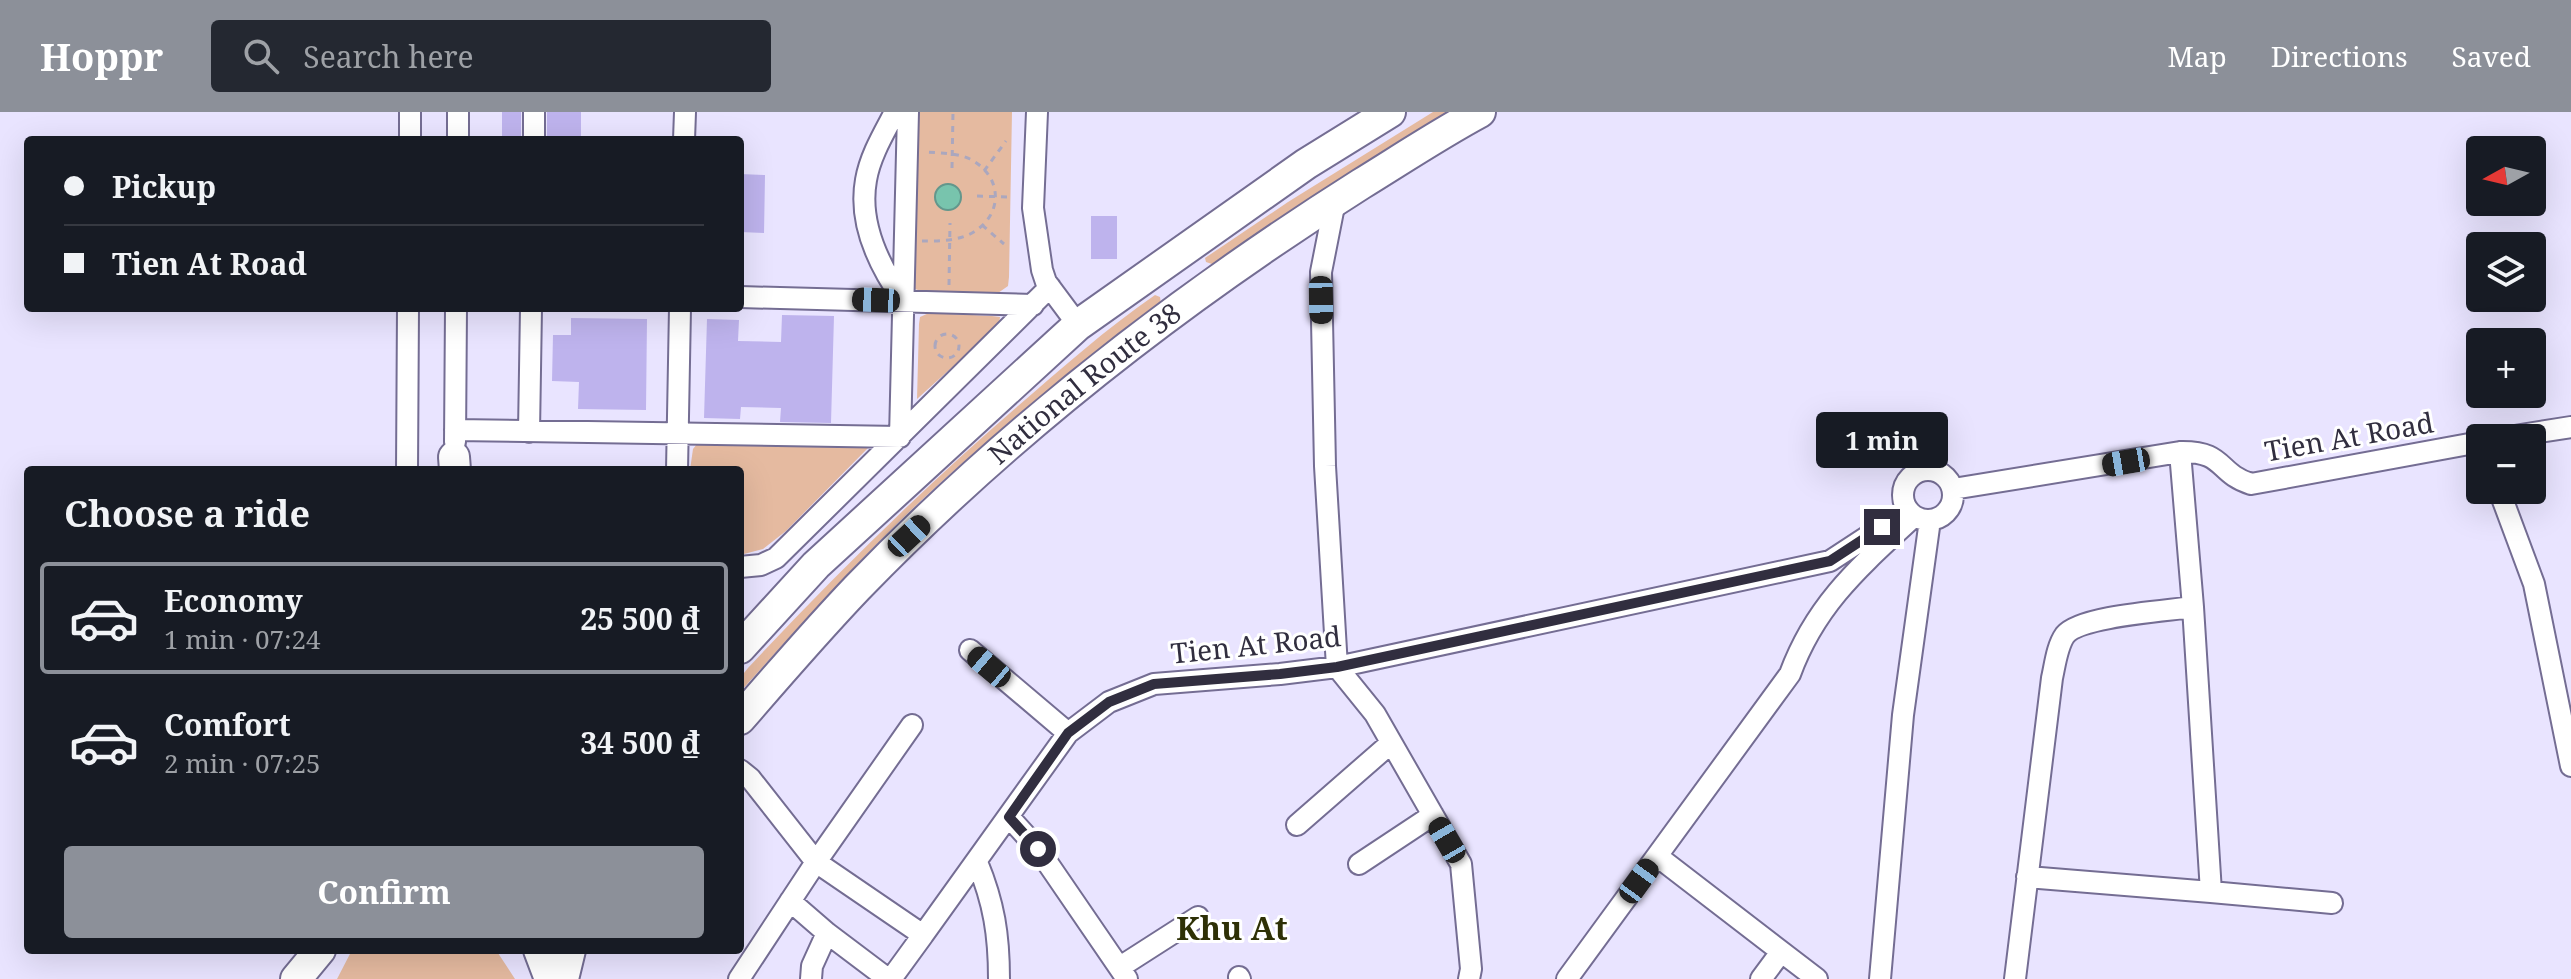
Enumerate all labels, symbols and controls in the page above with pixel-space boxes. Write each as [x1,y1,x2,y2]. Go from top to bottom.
search box [211,20,771,92]
text: Hoppr [40,30,163,82]
icon: search [239,34,283,78]
text: Search here [303,36,474,77]
text: Map [2167,37,2227,75]
text: Directions [2271,37,2408,75]
text: Saved [2452,37,2531,75]
north arrow [2466,136,2546,216]
map controls [2466,136,2546,504]
text: Pickup [112,166,216,207]
button: layers [2466,232,2546,312]
text: Tien At Road [112,243,307,284]
car [1309,276,1333,324]
car [852,287,900,313]
street label: National Route 38 [979,293,1188,472]
button: + [2466,328,2546,408]
street label: Tien At Road [2261,402,2436,470]
callout: 1 min [1816,411,1948,467]
text: 1 min [1845,422,1919,458]
button: − [2466,424,2546,504]
car [2100,446,2152,478]
text: Choose a ride [64,489,310,538]
route end [1864,509,1900,545]
car [883,511,935,561]
text: Economy [164,580,303,621]
icon: car [68,582,140,654]
text: 25 500 ₫ [580,598,700,639]
street label: Tien At Road [1169,616,1343,672]
text: 1 min · 07:24 [164,621,321,657]
car [963,642,1015,692]
text: Comfort [164,704,291,745]
icon: car [68,706,140,778]
text: 34 500 ₫ [580,722,700,763]
text: 2 min · 07:25 [164,745,321,781]
car [1425,813,1469,867]
route start [1020,831,1056,867]
button: Confirm [64,846,704,938]
car [1615,855,1663,907]
district label: Khu At [1176,906,1288,949]

